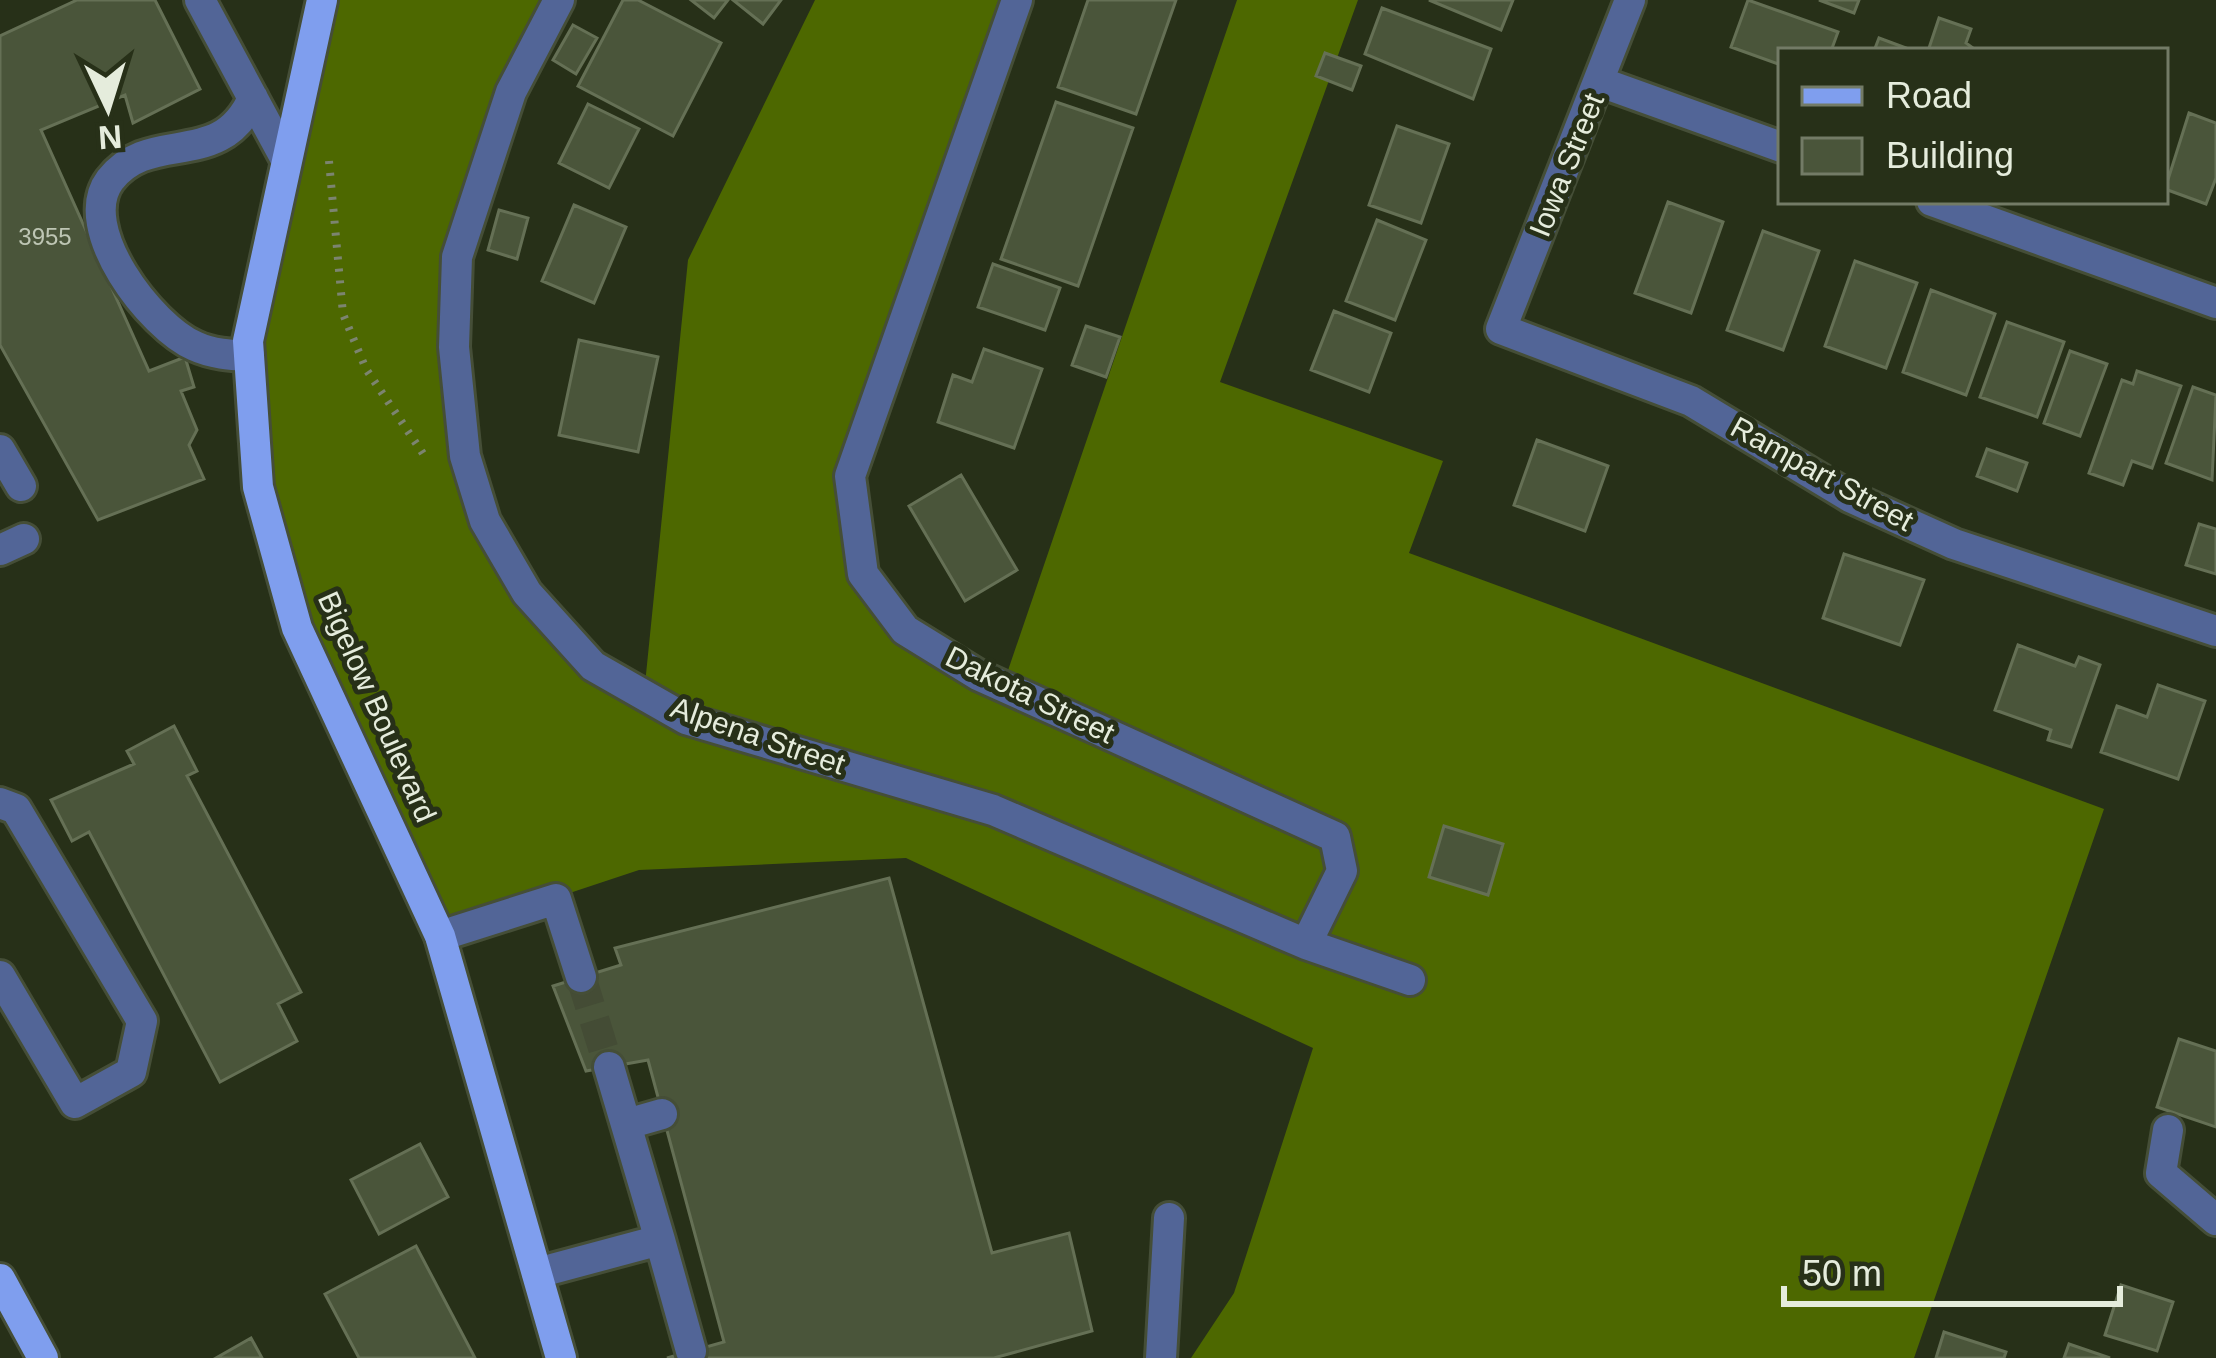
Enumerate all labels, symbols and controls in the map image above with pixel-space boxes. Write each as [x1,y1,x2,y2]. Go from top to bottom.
north arrow [48,48,168,168]
legend [1778,48,2168,204]
text: Road [1886,75,1972,116]
street label: Iowa Street [1523,88,1611,241]
text: N [97,118,123,157]
text: Building [1886,135,2014,176]
house number: 3955 [18,223,72,250]
street label: Rampart Street [1725,410,1920,538]
street label: Bigelow Boulevard [312,587,443,827]
street label: Dakota Street [941,640,1120,750]
street label: Alpena Street [667,690,850,781]
scale bar [1784,1232,2120,1306]
text: 50 m [1802,1253,1882,1294]

